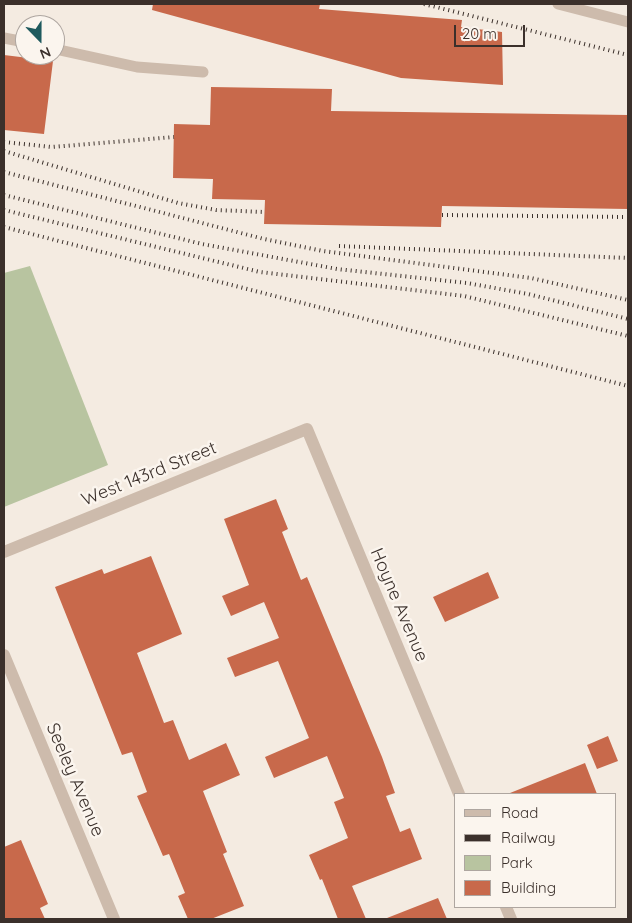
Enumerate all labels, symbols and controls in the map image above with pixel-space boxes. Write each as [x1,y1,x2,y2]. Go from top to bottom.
north arrow [15,15,65,65]
scale bar [457,15,528,47]
text: 20 m [462,24,497,43]
text: N [37,43,53,63]
street label: West 143rd Street [78,437,220,511]
street label: Hoyne Avenue [365,545,433,665]
street label: Seeley Avenue [41,720,109,840]
legend [454,793,617,908]
text: Road [501,803,538,822]
text: Railway [501,828,556,847]
text: Park [501,853,533,872]
text: Building [501,878,556,897]

